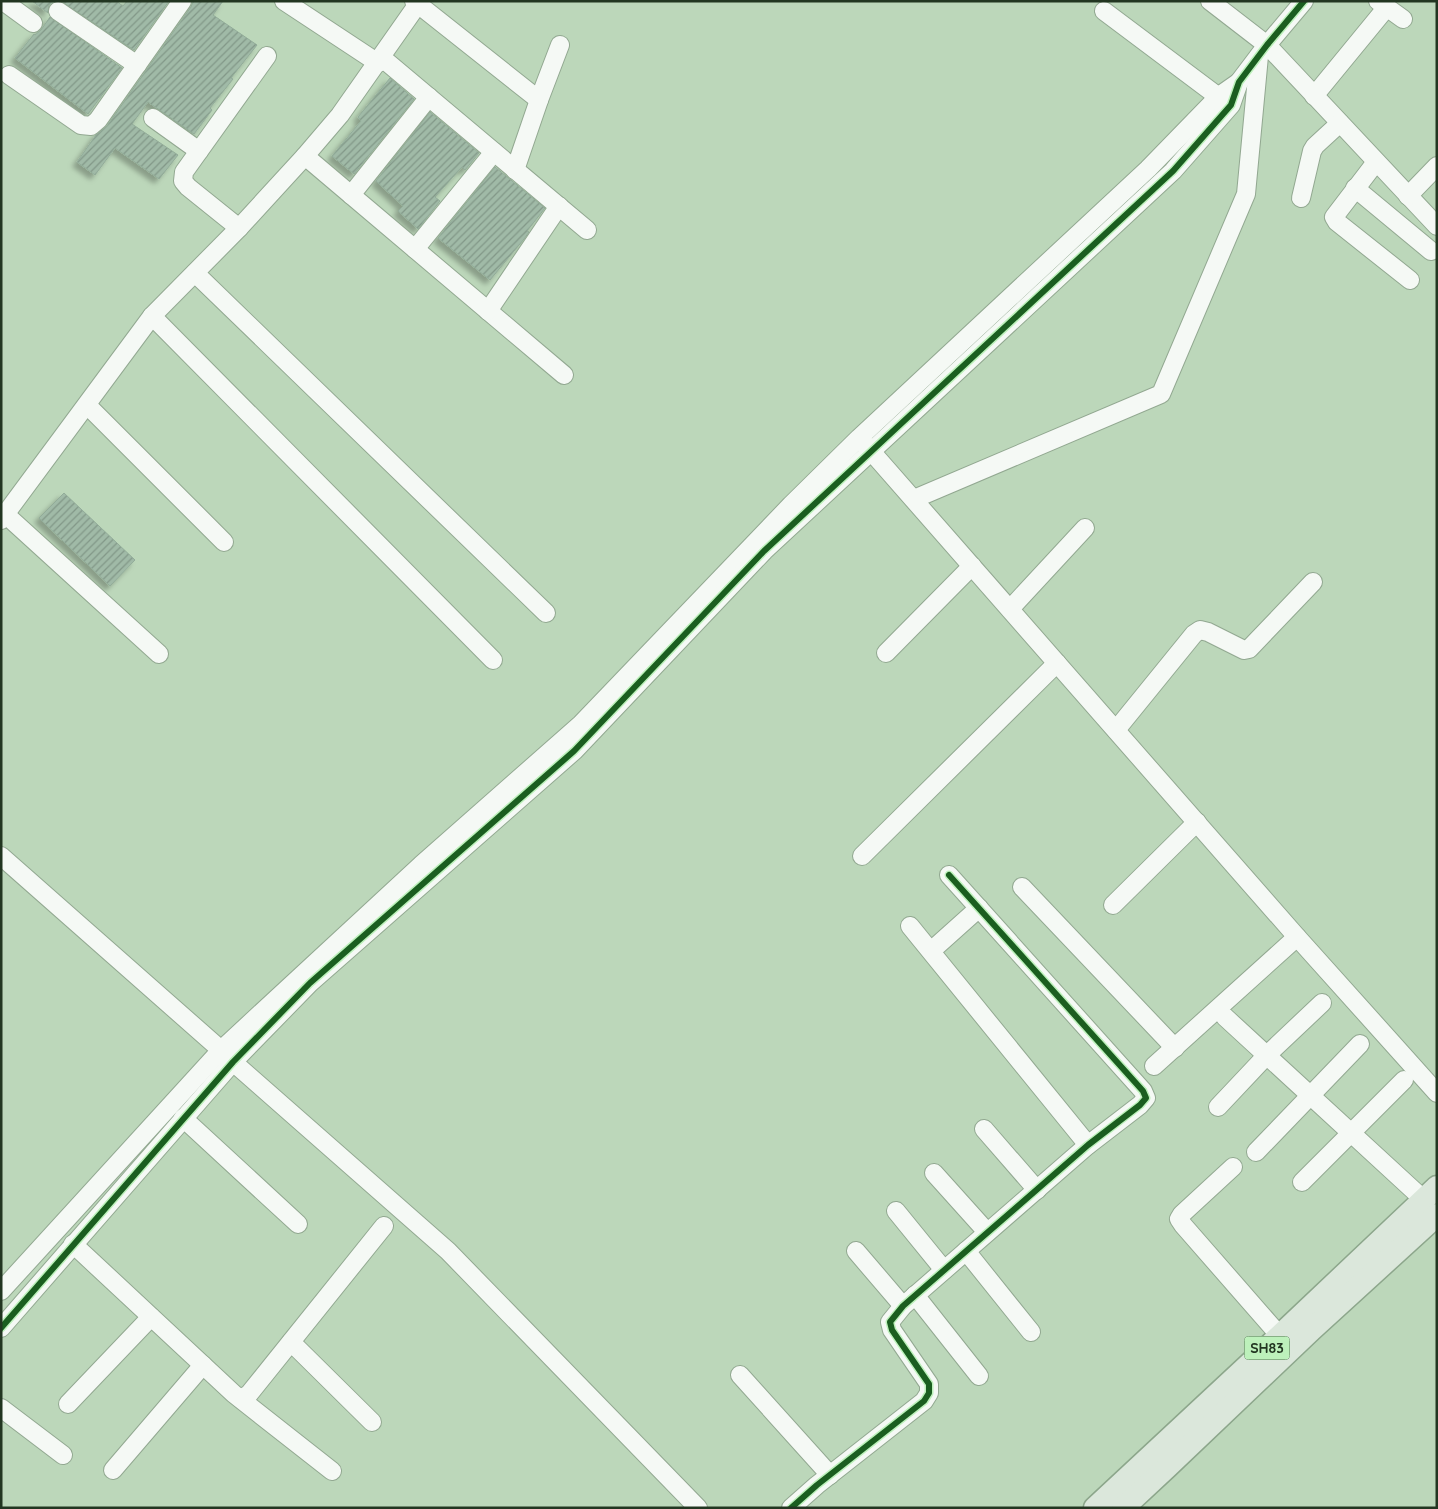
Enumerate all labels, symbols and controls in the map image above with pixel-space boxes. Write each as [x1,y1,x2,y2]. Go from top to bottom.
road number: SH83 [1244,1336,1290,1360]

